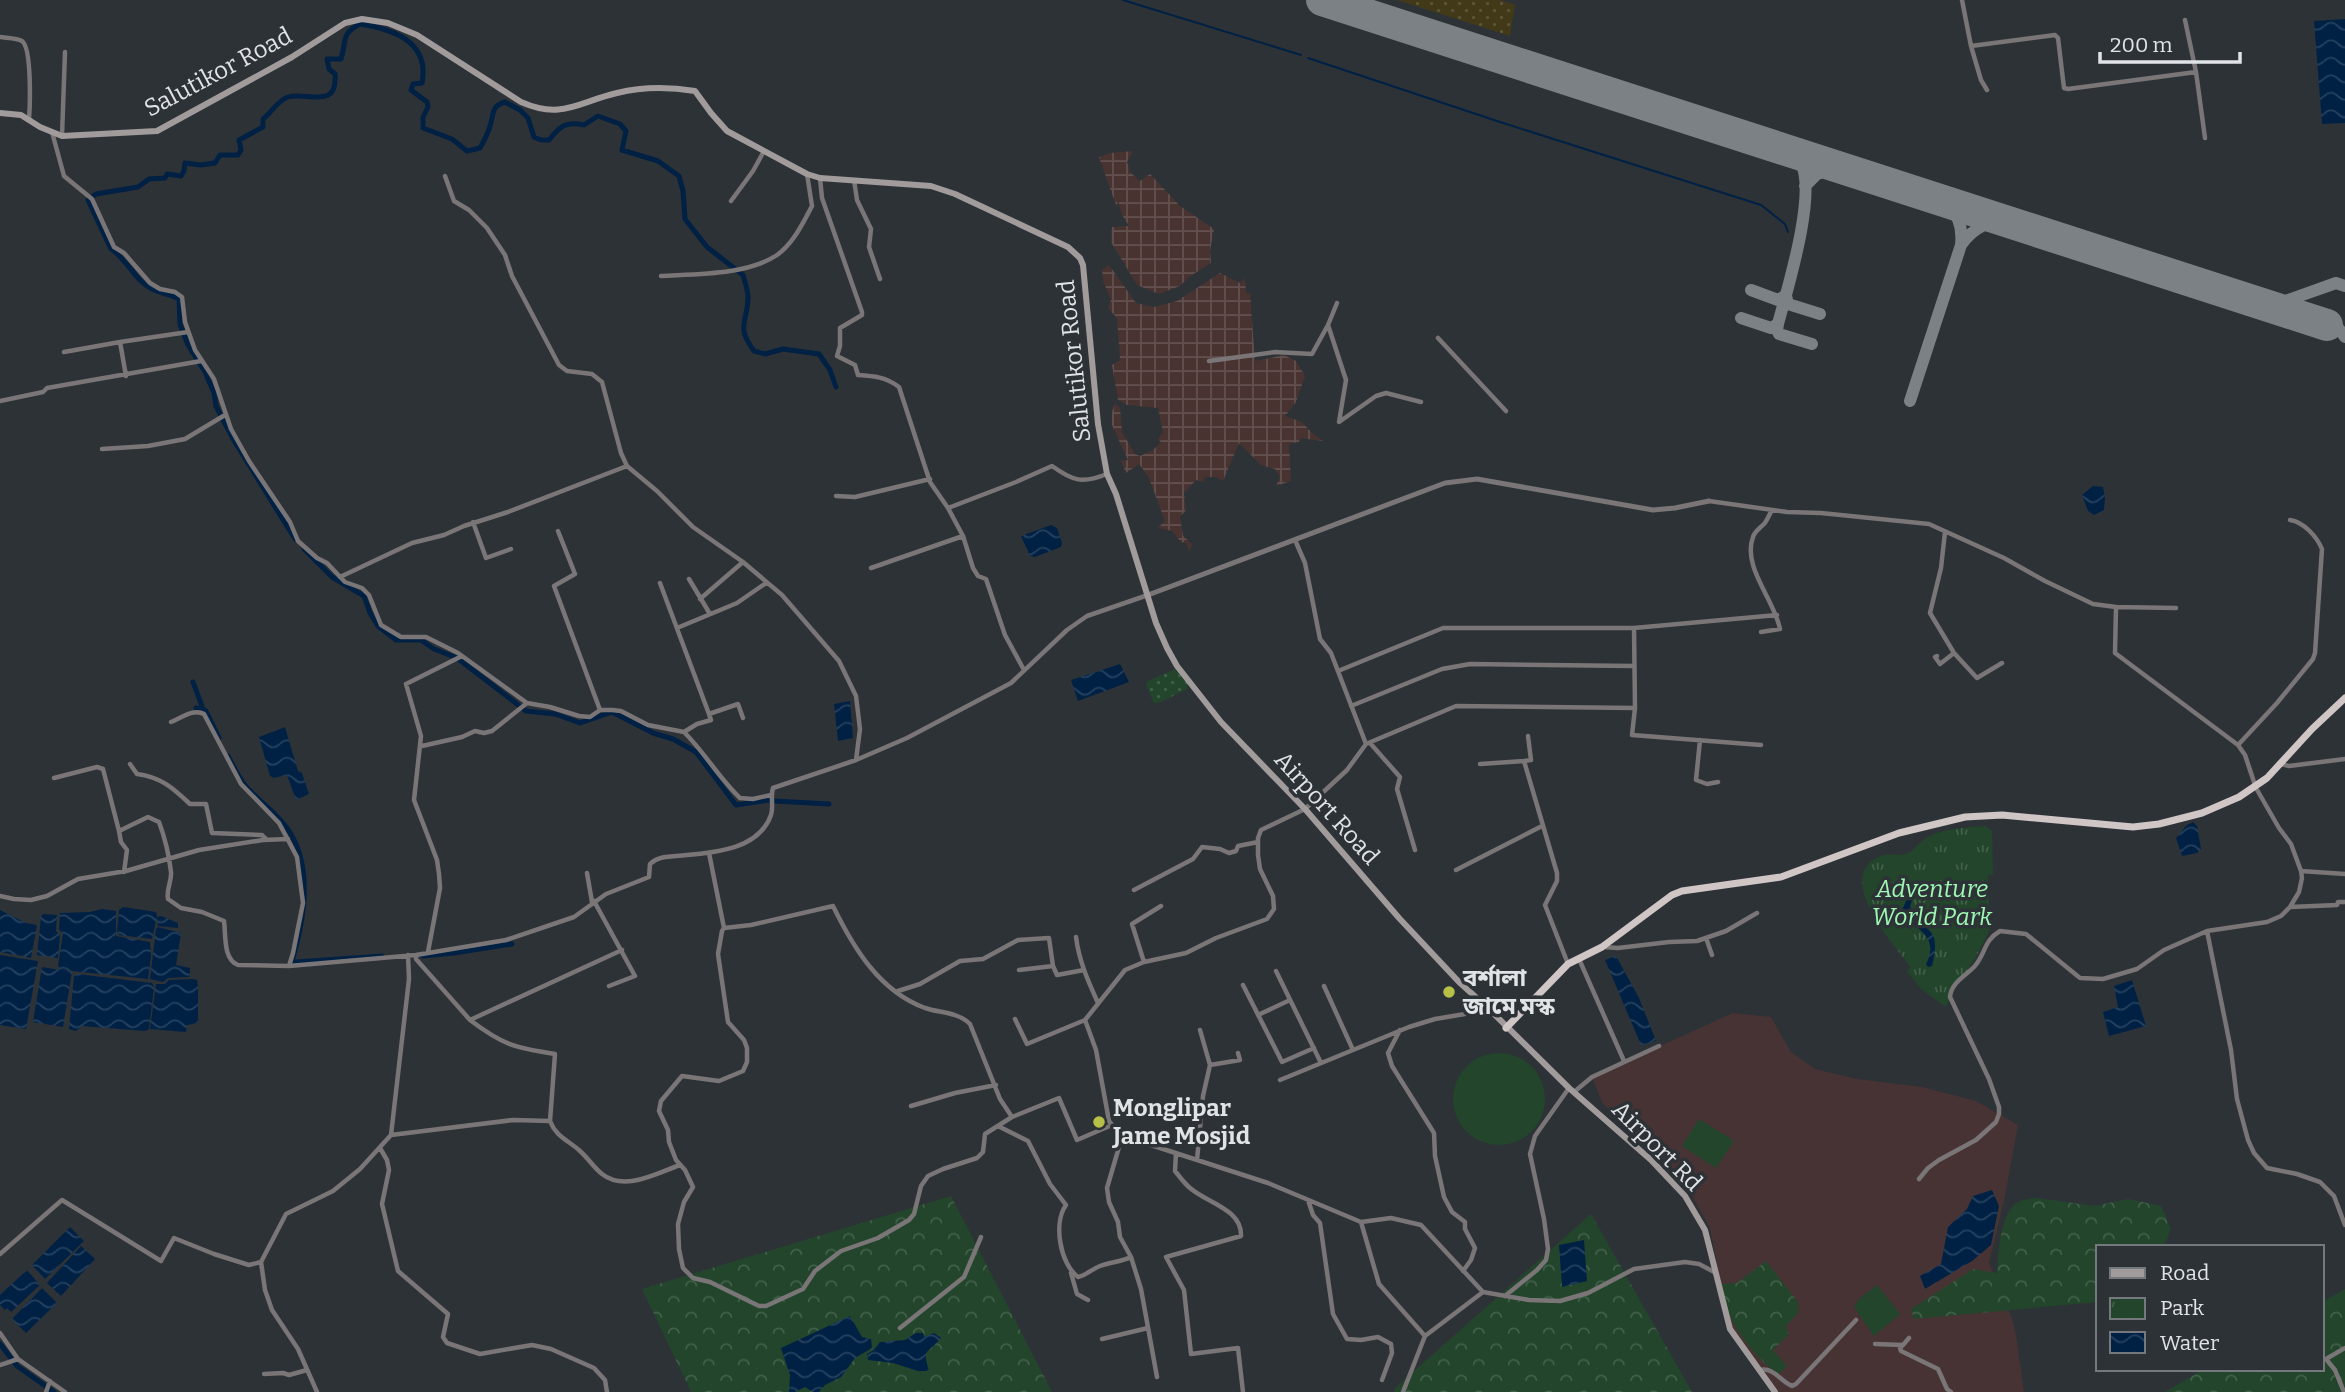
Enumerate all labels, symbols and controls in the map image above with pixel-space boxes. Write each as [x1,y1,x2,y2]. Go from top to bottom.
street label: Salutikor Road [139,21,297,123]
scale bar [2100,21,2240,65]
text: 200 m [2110,32,2173,58]
street label: Salutikor Road [1052,278,1096,444]
street label: Airport Road [1269,746,1385,870]
park label: Adventure World Park [1872,875,1993,931]
place label: বর্শালা জামে মস্ক [1462,964,1555,1020]
marker: বর্শালা জামে মস্ক [1441,984,1457,1000]
place label: Monglipar Jame Mosjid [1111,1094,1251,1150]
street label: Airport Rd [1606,1095,1708,1197]
marker: Monglipar Jame Mosjid [1091,1114,1107,1130]
legend [2096,1245,2324,1371]
text: Road [2160,1260,2209,1286]
text: Park [2160,1295,2204,1321]
text: Water [2160,1330,2219,1356]

